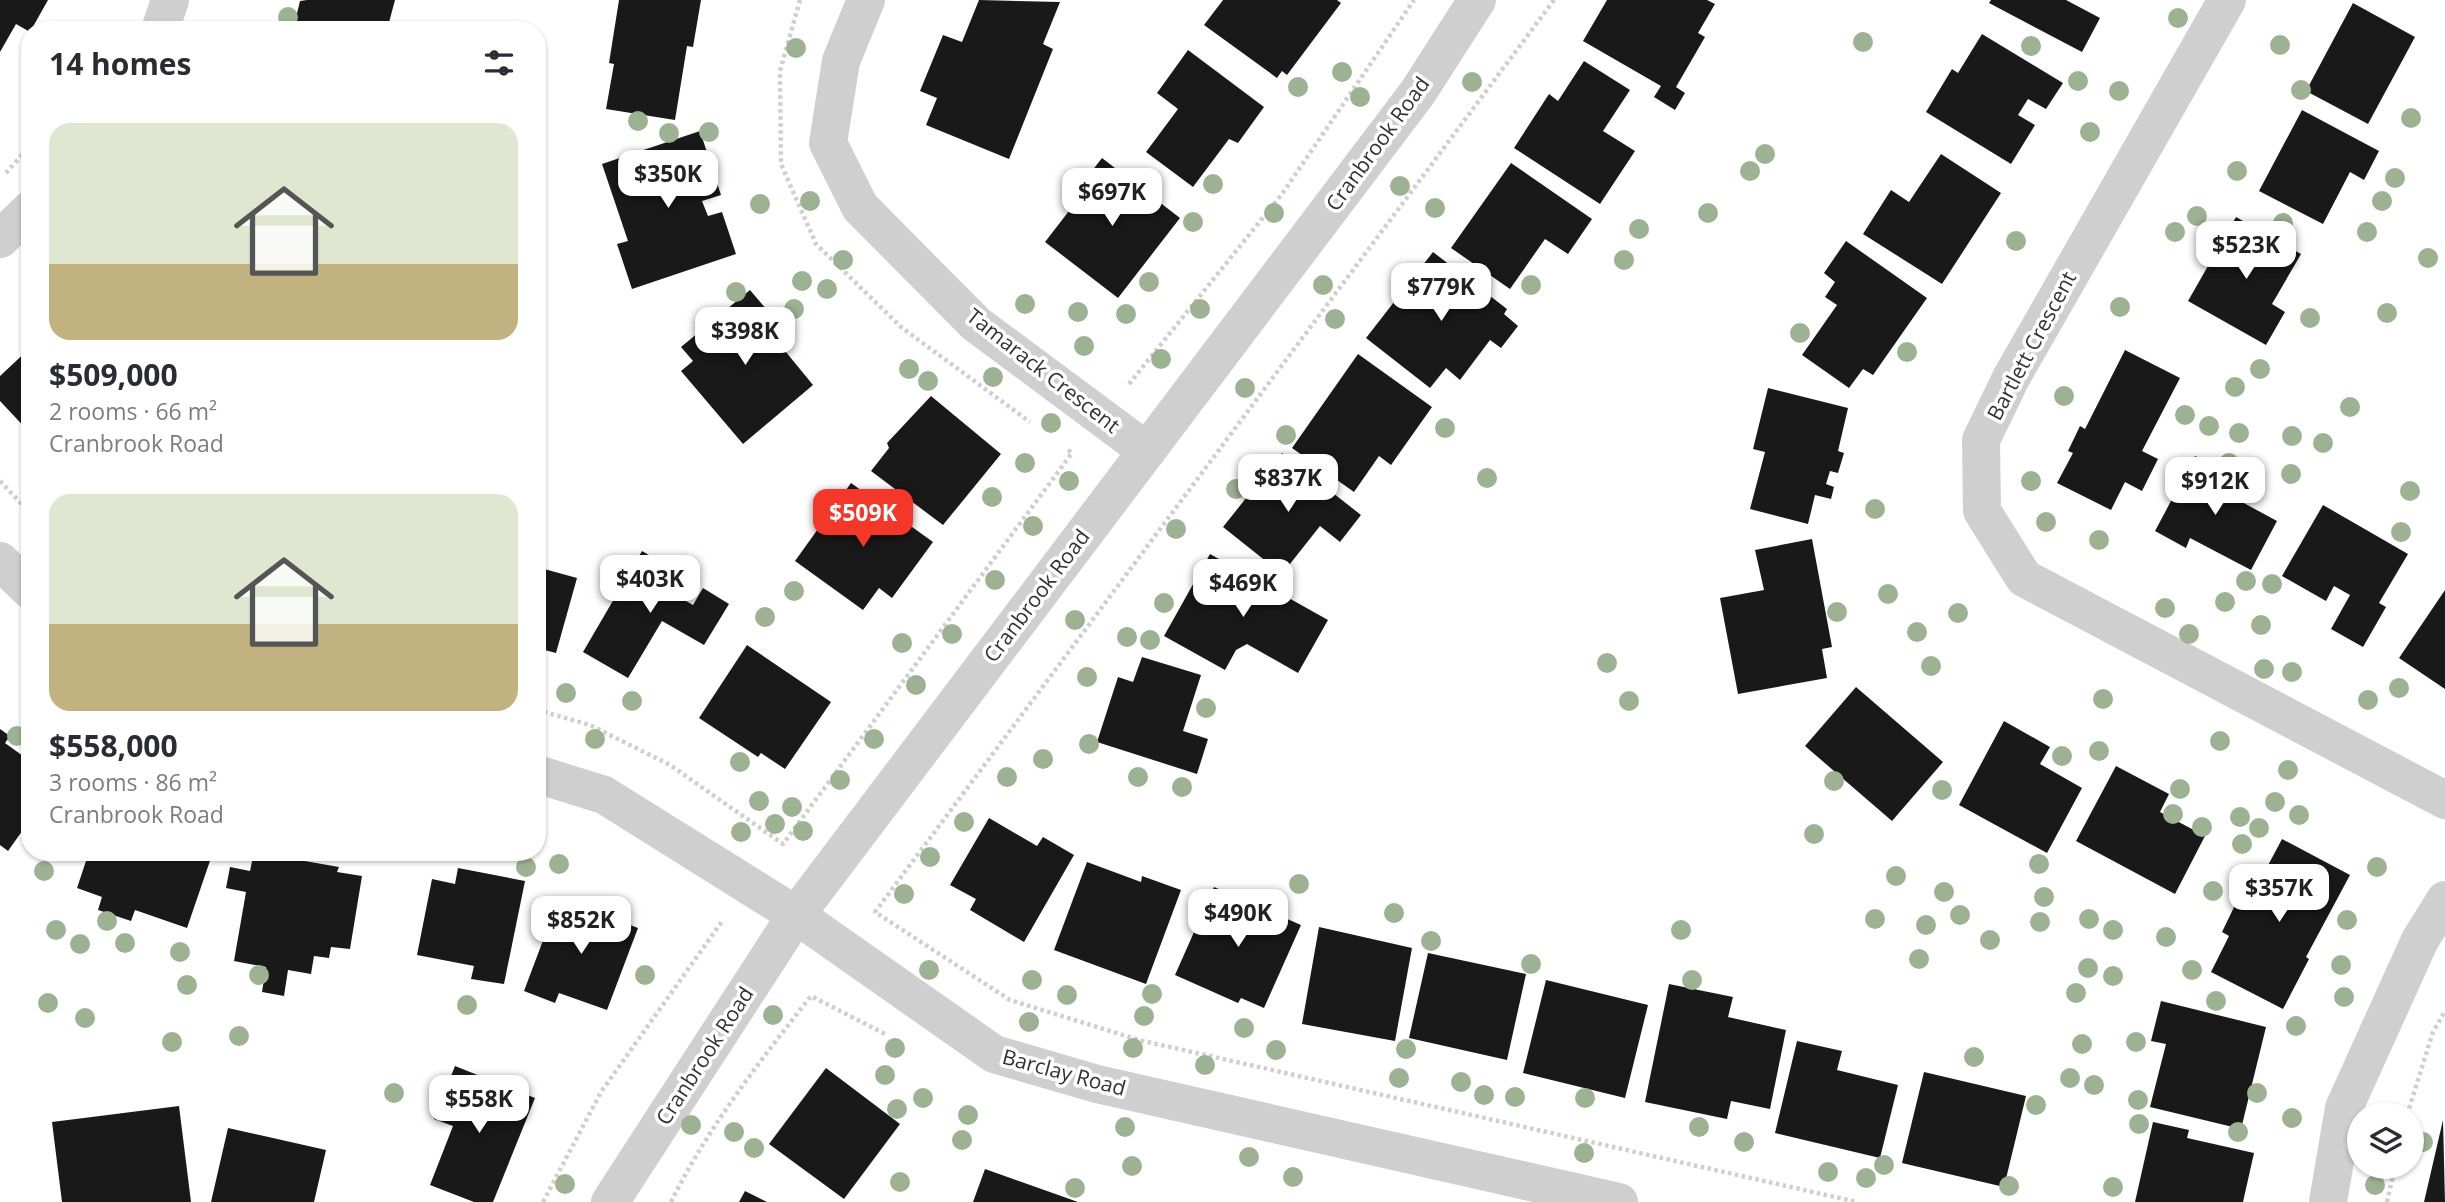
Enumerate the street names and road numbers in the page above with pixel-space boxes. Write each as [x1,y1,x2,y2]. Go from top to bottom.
street label: Cranbrook Road [1319,71,1435,216]
street label: Bartlett Crescent [1980,266,2082,425]
street label: Tamarack Crescent [961,302,1126,439]
street label: Cranbrook Road [977,523,1095,668]
street label: Cranbrook Road [649,981,759,1130]
street label: Barclay Road [999,1042,1129,1102]

